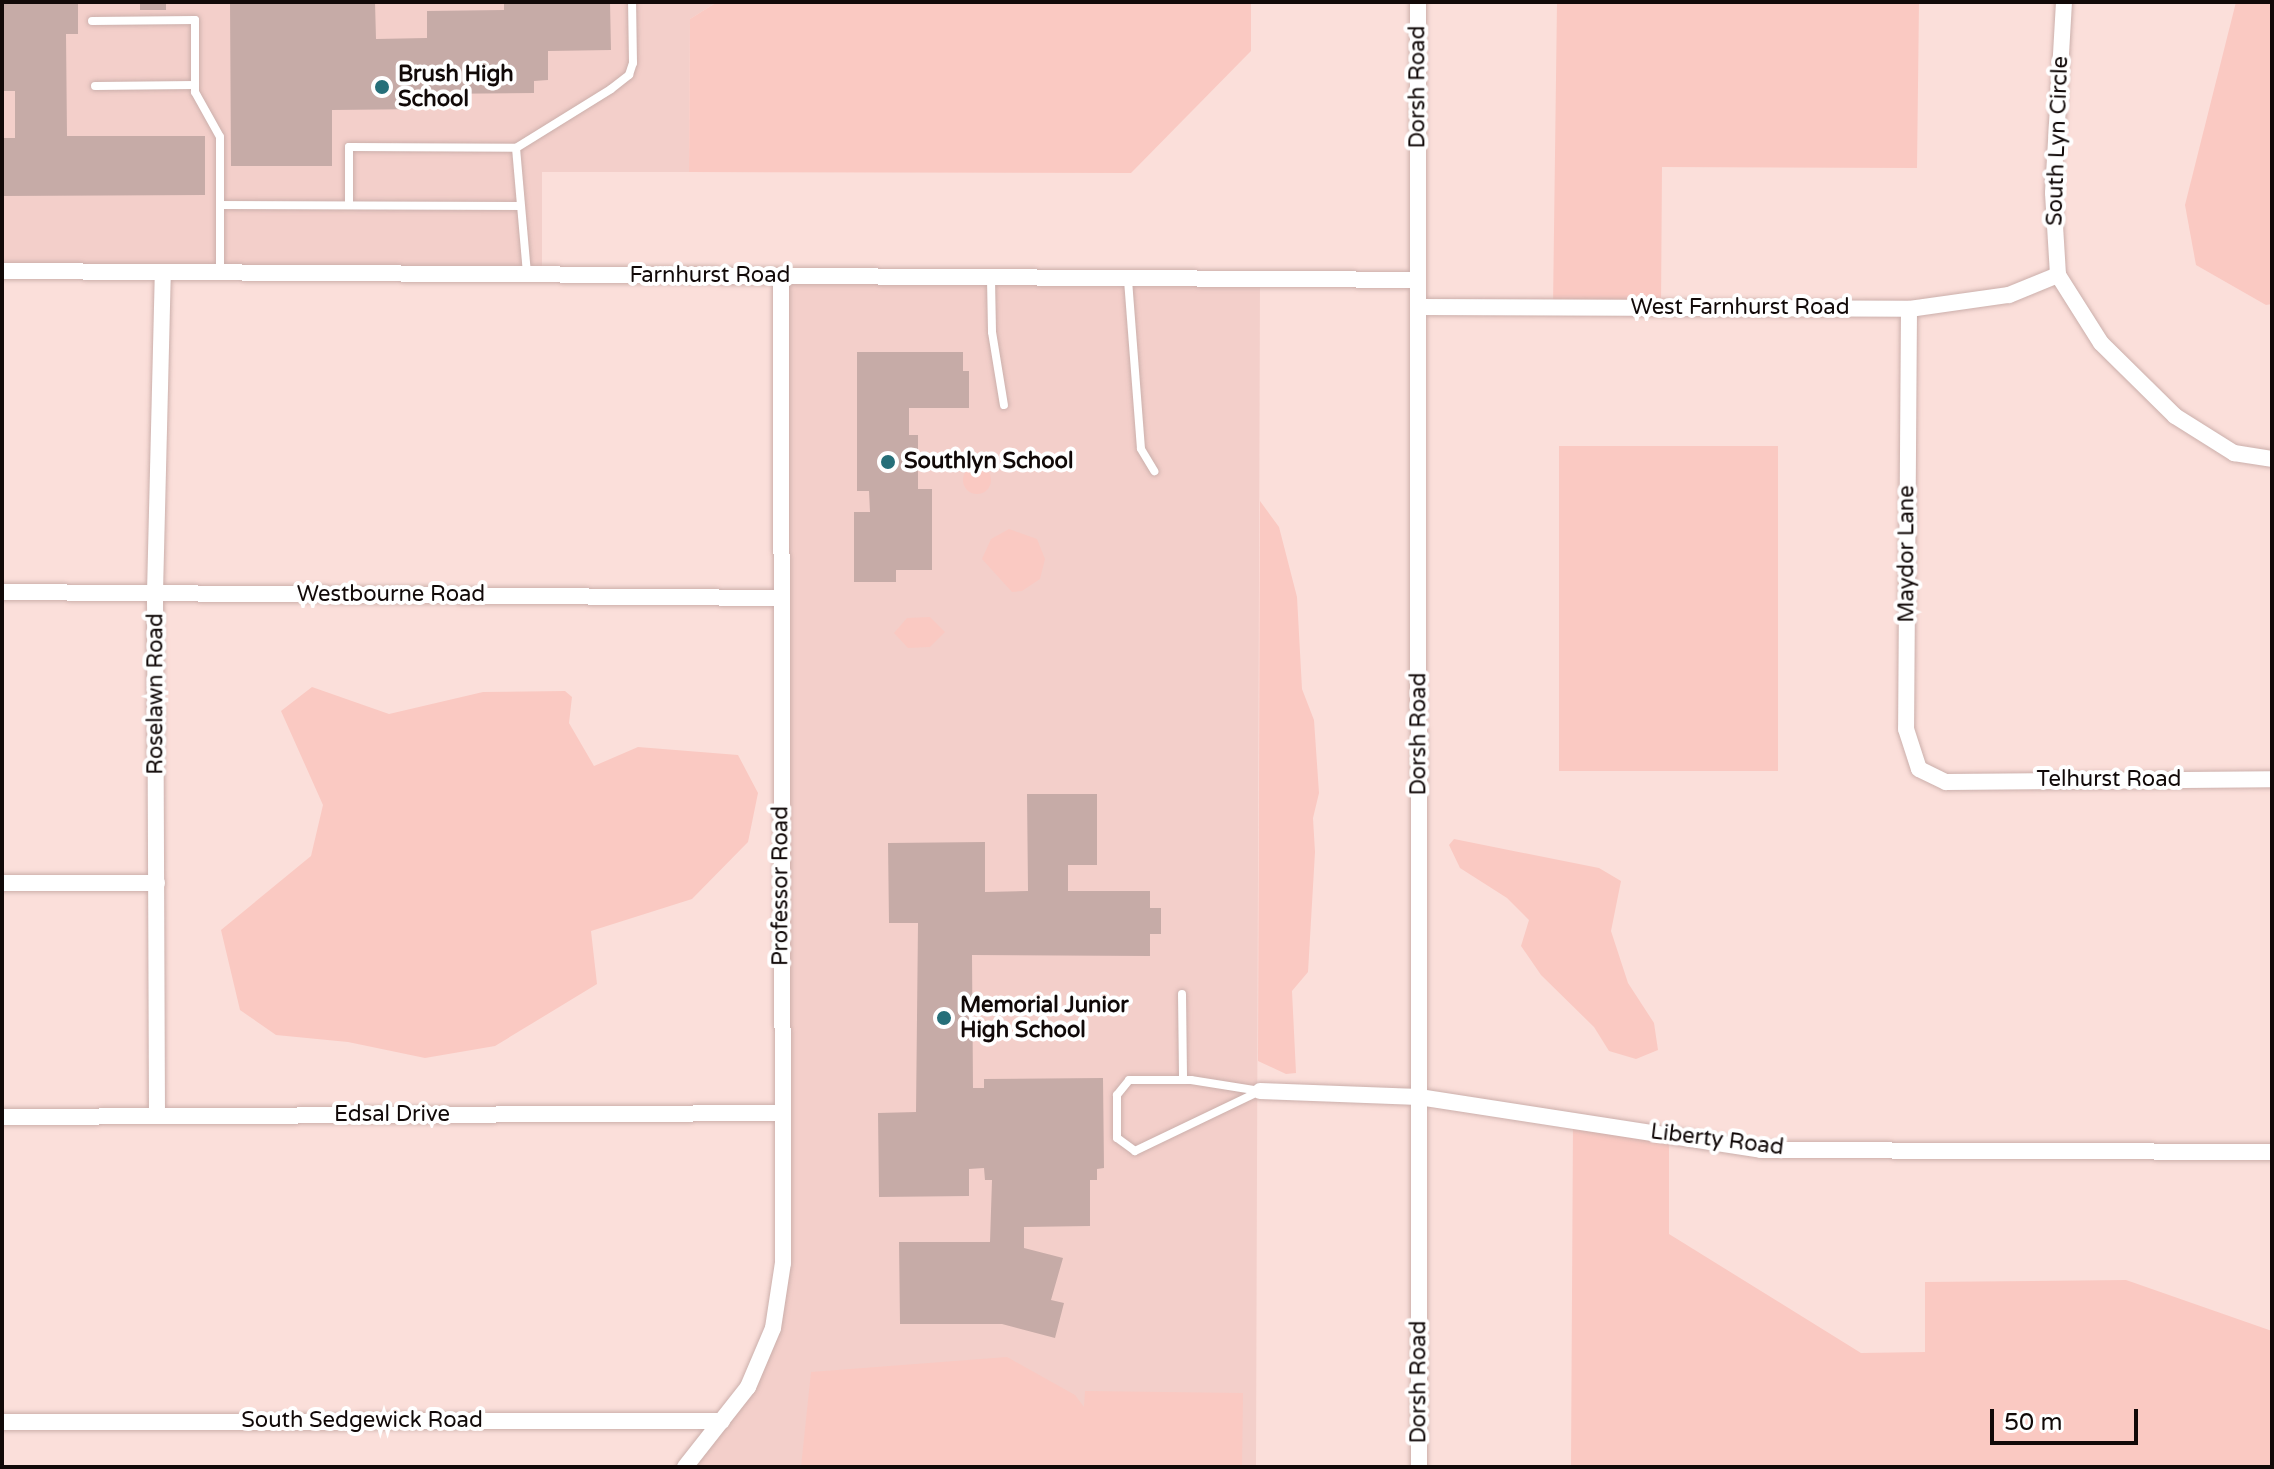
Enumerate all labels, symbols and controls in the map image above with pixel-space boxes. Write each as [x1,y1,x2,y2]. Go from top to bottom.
street label: Dorsh Road [1405,26,1431,148]
street label: South Lyn Circle [2042,56,2074,226]
place label: Brush High School [398,61,514,112]
marker: Brush High School [373,78,391,96]
street label: Farnhurst Road [630,263,790,289]
street label: West Farnhurst Road [1630,295,1850,321]
place label: Southlyn School [904,449,1073,475]
marker: Southlyn School [879,453,897,471]
street label: Maydor Lane [1894,485,1920,623]
street label: Westbourne Road [297,582,485,608]
street label: Roselawn Road [143,613,169,775]
street label: Dorsh Road [1406,673,1432,795]
street label: Telhurst Road [2037,767,2181,793]
street label: Professor Road [768,806,794,966]
place label: Memorial Junior High School [960,992,1129,1044]
marker: Memorial Junior High School [935,1009,953,1027]
street label: Edsal Drive [334,1102,450,1128]
street label: Liberty Road [1649,1119,1785,1161]
street label: Dorsh Road [1406,1321,1432,1443]
scale bar [1994,1393,2142,1443]
street label: South Sedgewick Road [241,1408,483,1434]
text: 50 m [2004,1408,2062,1437]

